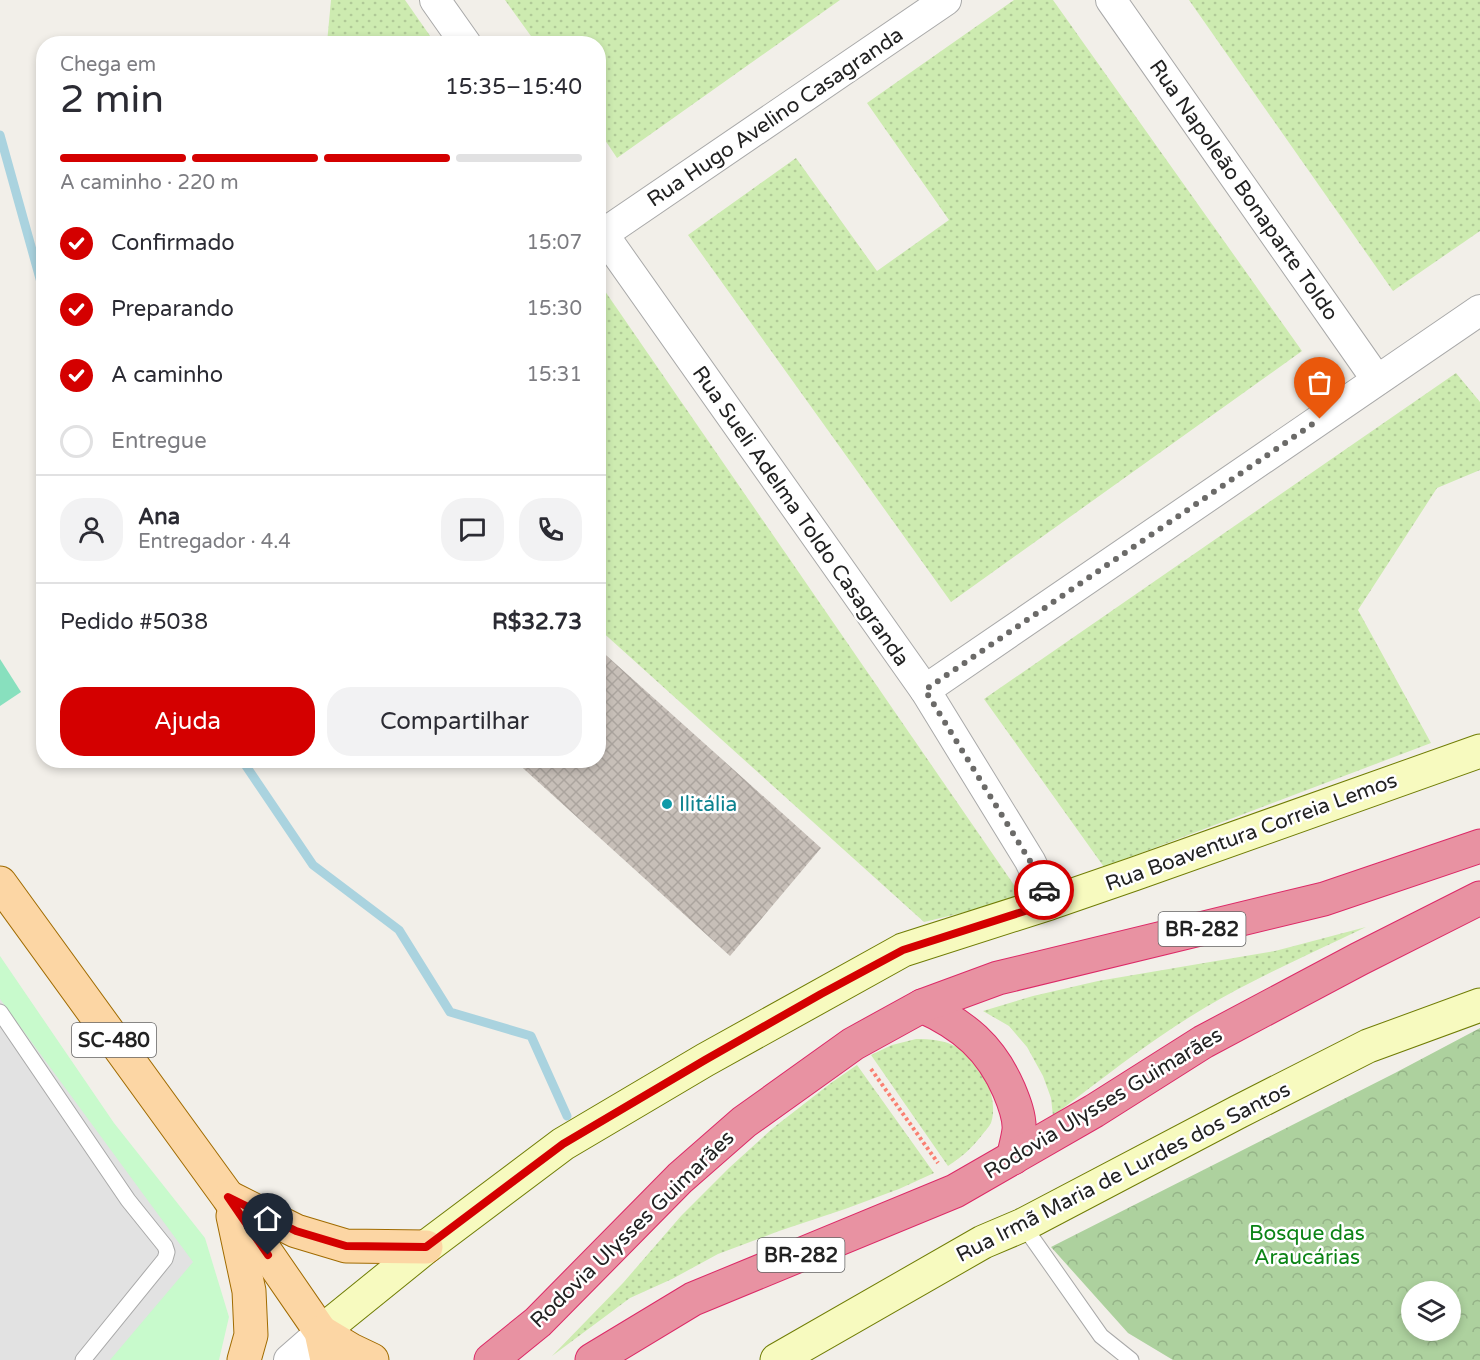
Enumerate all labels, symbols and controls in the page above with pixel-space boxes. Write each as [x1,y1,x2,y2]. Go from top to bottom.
street label: Rua Hugo Avelino Casagranda [643,22,908,213]
text: Chega em [60,53,156,77]
street label: Rua Napoleão Bonaparte Toldo [1144,55,1343,325]
text: 15:35–15:40 [445,74,582,100]
text: 2 min [60,76,164,123]
text: A caminho · 220 m [60,171,239,195]
icon: check [60,227,93,260]
text: Confirmado [111,230,235,256]
text: 15:07 [527,231,582,255]
icon: check [60,293,93,326]
text: Preparando [111,296,234,322]
text: 15:30 [527,297,582,321]
pin [1294,357,1345,419]
icon: check [60,359,93,392]
street label: Rua Sueli Adelma Toldo Casagranda [687,361,914,671]
text: A caminho [111,362,223,388]
text: 15:31 [527,363,582,387]
icon: bag [1303,366,1336,399]
text: Entregue [111,428,207,454]
button: person [60,498,123,561]
button: chat [441,498,504,561]
button: phone [519,498,582,561]
text: Ana [138,504,180,530]
text: Entregador · 4.4 [138,530,291,554]
text: Pedido #5038 [60,609,208,635]
text: R$32.73 [492,609,582,635]
button: Ajuda [60,687,315,756]
button: Compartilhar [327,687,582,756]
street label: Rua Boaventura Correia Lemos [1102,768,1400,897]
place label: Ilitália [679,792,737,817]
marker: Ilitália [660,797,674,811]
courier [1014,860,1074,920]
icon: car [1028,874,1061,907]
road number: BR-282 [1158,912,1246,946]
street label: Rodovia Ulysses Guimarães [979,1022,1227,1185]
road number: SC-480 [72,1023,156,1057]
street label: Rua Irmã Maria de Lurdes dos Santos [952,1077,1294,1268]
street label: Rodovia Ulysses Guimarães [525,1125,739,1333]
pin [242,1193,293,1255]
icon: home [251,1202,284,1235]
park label: Bosque das Araucárias [1249,1221,1365,1270]
road number: BR-282 [758,1238,844,1272]
map controls [1401,1281,1461,1341]
button: layers [1401,1281,1461,1341]

